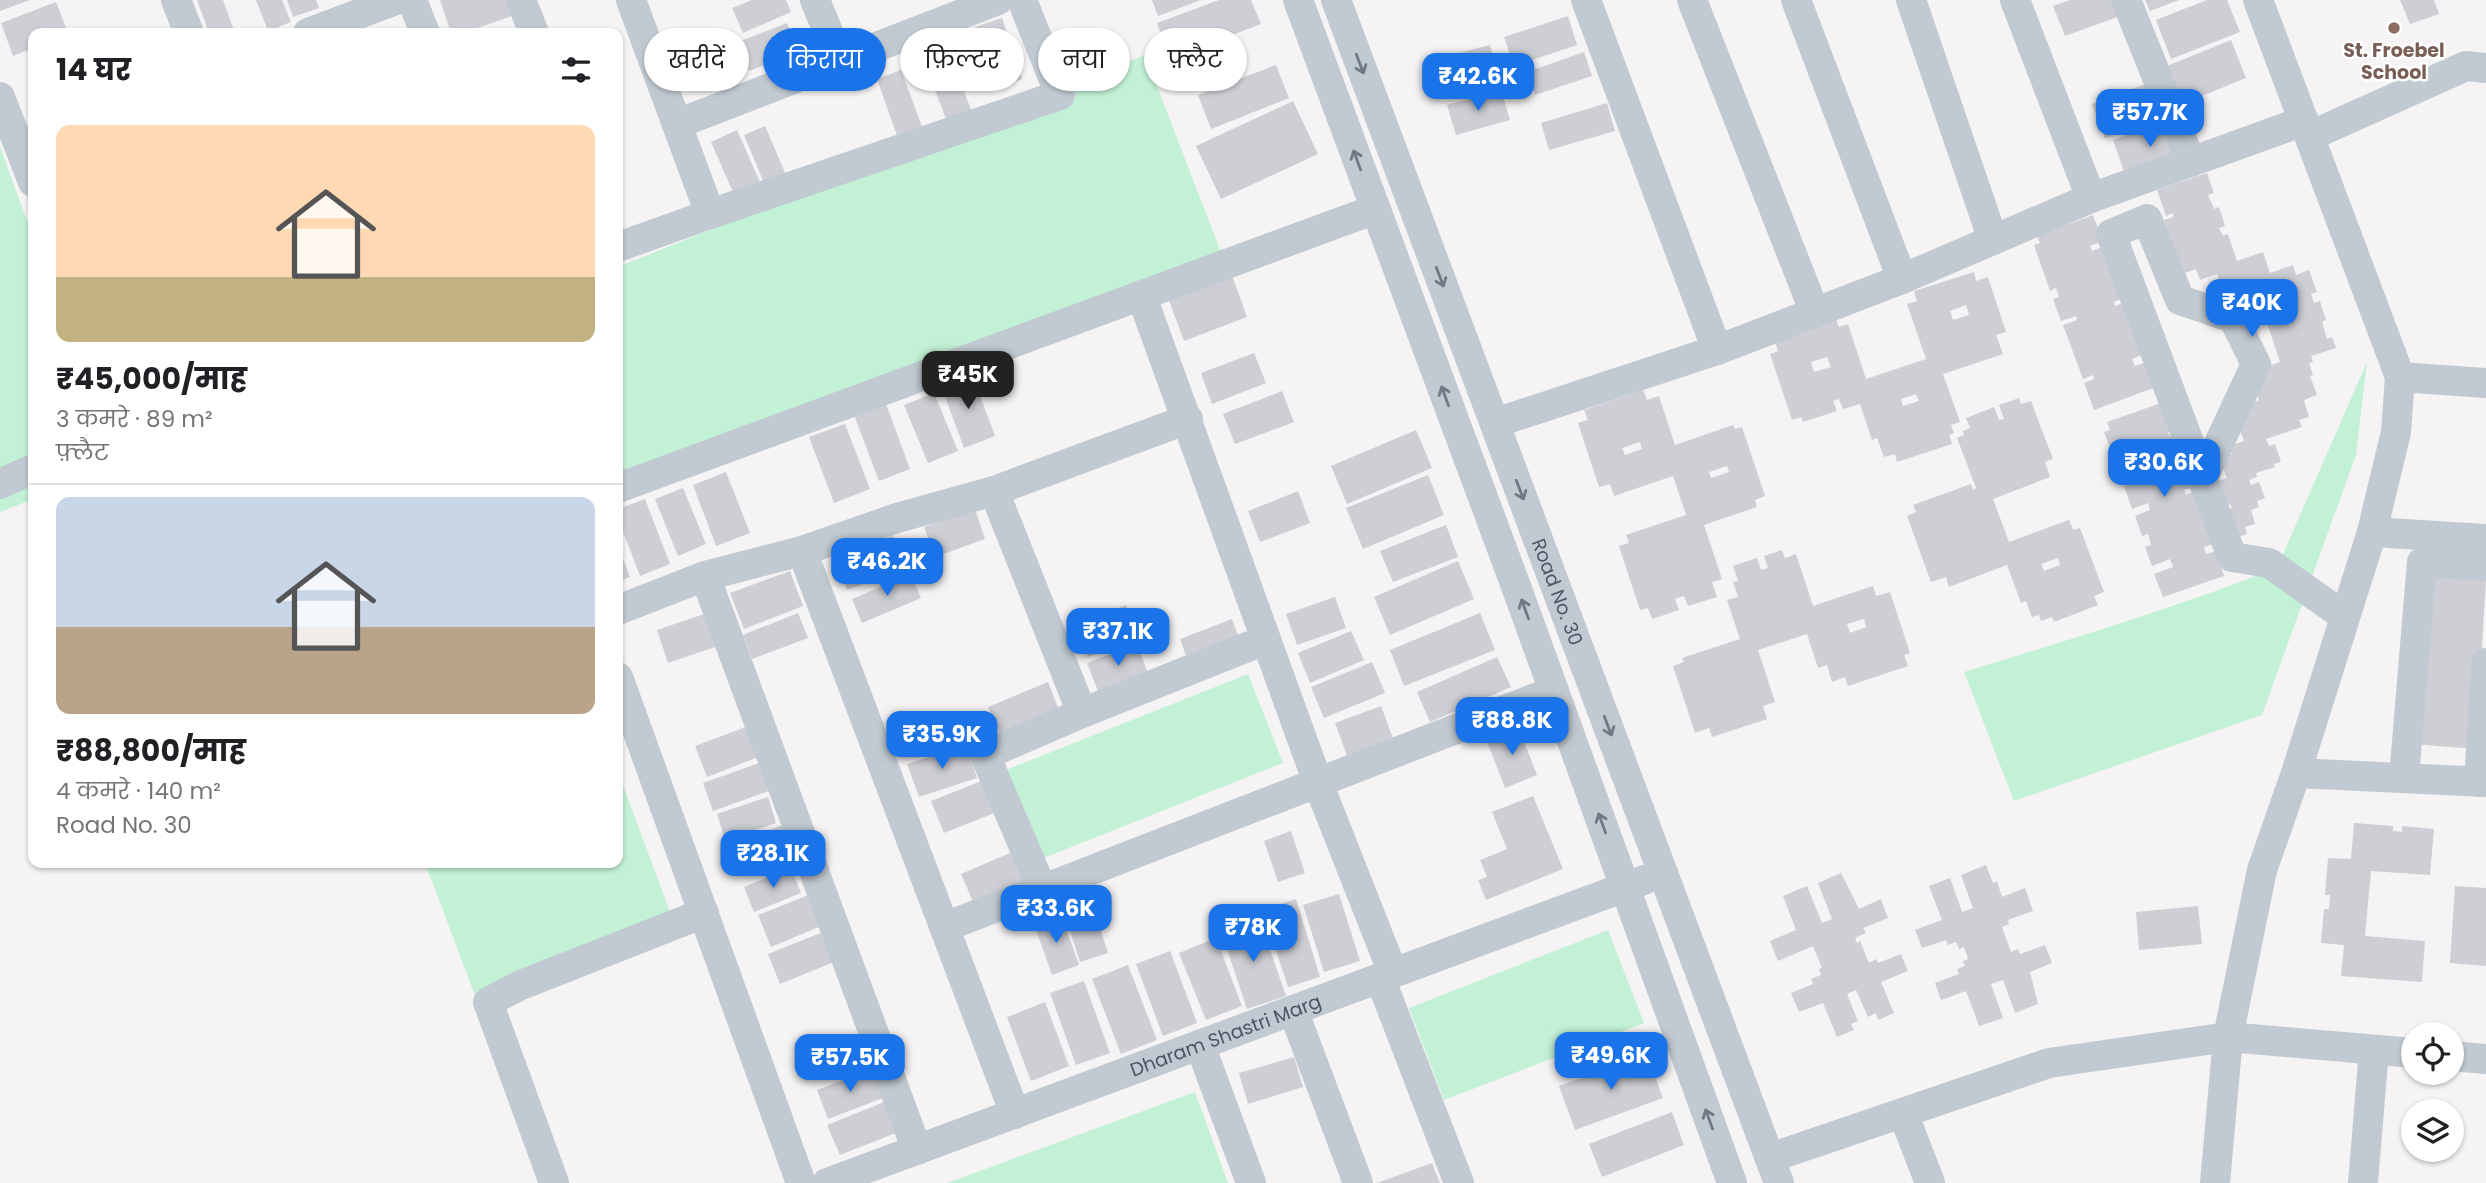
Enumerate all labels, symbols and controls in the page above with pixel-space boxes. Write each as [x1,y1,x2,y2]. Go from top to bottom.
marker: St. Froebel School [2386,20,2402,36]
chip: खरीदें [644,28,749,91]
chip: किराया [763,28,886,91]
chip: फ़िल्टर [900,28,1024,91]
chip: नया [1038,28,1130,91]
chip: फ़्लैट [1144,28,1247,91]
place label: St. Froebel School [2343,37,2445,86]
text: 14 घर [56,48,131,91]
icon: filters [557,51,595,89]
one-way arrow [1355,52,1367,74]
pin: ₹42.6K [1421,54,1535,113]
text: ₹42.6K [1438,60,1518,92]
pin: ₹57.7K [2093,90,2207,149]
text: ₹57.7K [2112,96,2188,128]
one-way arrow [1350,149,1363,171]
icon: home [263,171,389,297]
one-way arrow [1435,265,1447,287]
pin: ₹40K [2211,280,2293,339]
text: ₹40K [2222,286,2282,318]
pin: ₹45K [927,352,1009,411]
text: ₹45,000/माह [56,357,247,400]
text: ₹45K [938,358,998,390]
one-way arrow [1438,386,1451,408]
text: 3 कमरे · 89 m² [56,403,213,435]
text: फ़्लैट [56,437,109,469]
pin: ₹30.6K [2107,440,2221,499]
text: ₹30.6K [2124,446,2204,478]
one-way arrow [1515,478,1527,500]
street label: Road No. 30 [1525,535,1589,649]
pin: ₹46.2K [830,538,944,598]
icon: home [263,543,389,669]
text: ₹46.2K [847,545,927,577]
one-way arrow [1517,599,1530,621]
pin: ₹37.1K [1061,608,1175,668]
text: ₹37.1K [1082,615,1154,647]
pin: ₹88.8K [1455,698,1569,757]
text: ₹88.8K [1472,704,1552,736]
pin: ₹35.9K [885,712,999,771]
one-way arrow [1603,714,1616,736]
text: ₹35.9K [902,718,982,750]
text: ₹88,800/माह [56,729,246,772]
text: 4 कमरे · 140 m² [56,775,221,807]
text: Road No. 30 [56,809,192,841]
one-way arrow [1595,813,1607,835]
pin: ₹28.1K [716,830,830,890]
text: ₹28.1K [737,837,809,869]
pin: ₹33.6K [999,886,1113,945]
text: ₹33.6K [1017,892,1095,924]
pin: ₹78K [1212,904,1294,964]
text: ₹78K [1225,911,1282,943]
street label: Dharam Shastri Marg [1126,988,1325,1083]
map controls [2401,1022,2464,1162]
button: locate [2401,1022,2464,1085]
pin: ₹49.6K [1554,1032,1668,1092]
pin: ₹57.5K [793,1034,907,1094]
text: ₹49.6K [1571,1039,1651,1071]
text: ₹57.5K [811,1041,889,1073]
button: layers [2401,1099,2464,1162]
one-way arrow [1702,1108,1714,1130]

